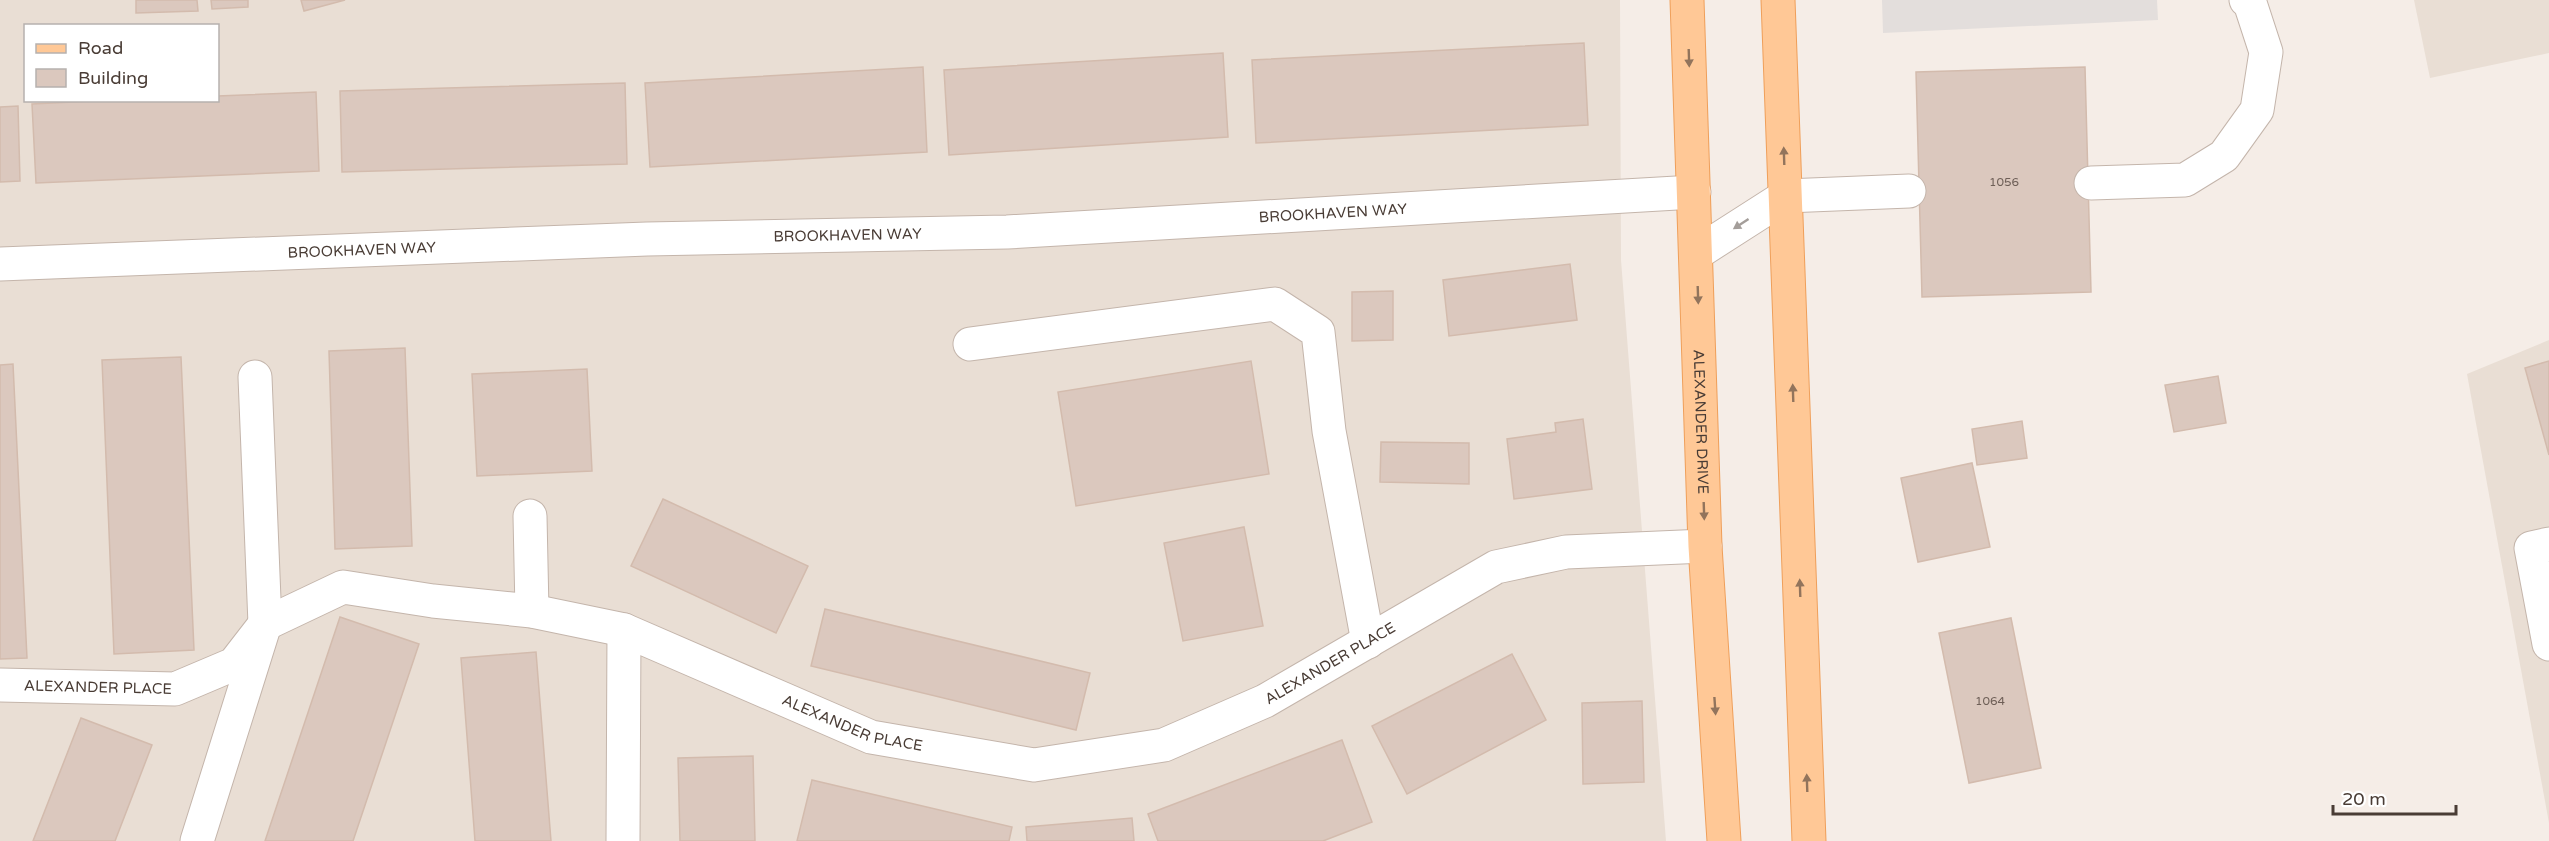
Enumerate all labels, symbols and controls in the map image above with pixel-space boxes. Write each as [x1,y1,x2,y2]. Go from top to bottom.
legend [24,24,219,102]
text: Road [78,37,123,59]
one-way arrow [1684,49,1694,68]
text: Building [78,67,148,89]
one-way arrow [1779,146,1789,165]
house number: 1056 [1989,175,2019,189]
street label: BROOKHAVEN WAY [1258,200,1408,226]
one-way arrow [1733,219,1749,230]
street label: BROOKHAVEN WAY [773,225,922,246]
street label: BROOKHAVEN WAY [287,238,437,262]
one-way arrow [1693,286,1703,305]
street label: ALEXANDER DRIVE [1690,349,1712,494]
one-way arrow [1788,383,1797,402]
one-way arrow [1700,502,1709,521]
one-way arrow [1795,578,1804,597]
street label: ALEXANDER PLACE [1261,618,1399,708]
street label: ALEXANDER PLACE [24,677,172,698]
street label: ALEXANDER PLACE [780,691,924,755]
house number: 1064 [1975,694,2006,708]
one-way arrow [1711,696,1720,715]
one-way arrow [1802,773,1812,792]
scale bar [2333,778,2456,816]
text: 20 m [2342,788,2386,810]

